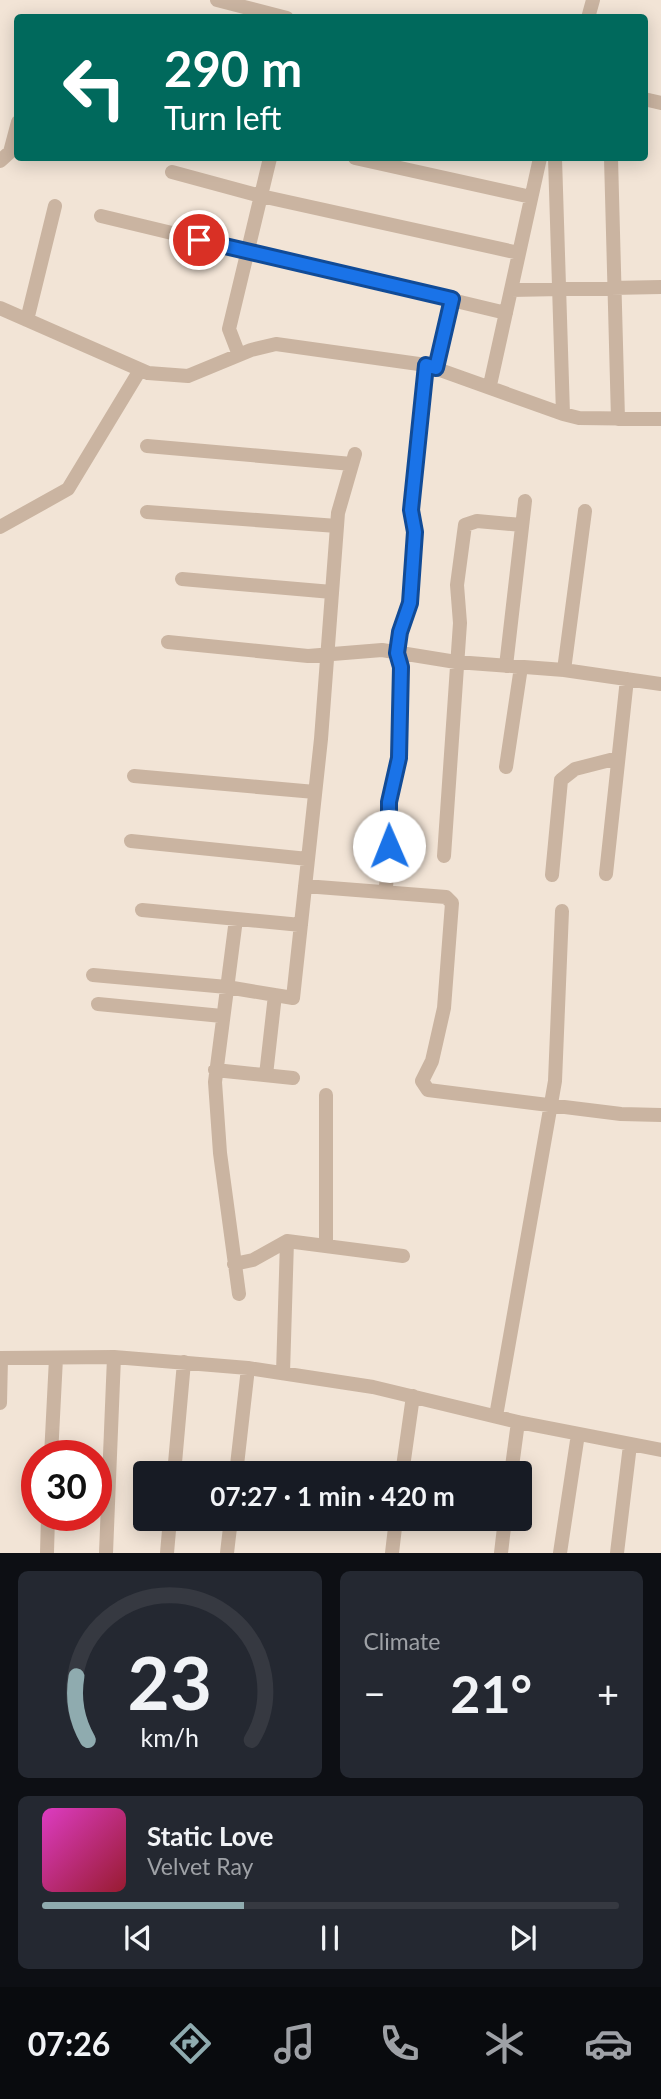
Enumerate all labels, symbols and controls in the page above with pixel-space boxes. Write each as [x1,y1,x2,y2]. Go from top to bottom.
text: 290 m [164,39,302,97]
icon: left [49,42,140,133]
text: Turn left [164,98,281,137]
pin [169,210,229,270]
icon: arrive [180,221,218,259]
position arrow [352,809,426,883]
speed limit sign: 30 [21,1440,112,1531]
text: 07:27 · 1 min · 420 m [210,1480,455,1512]
text: Climate [364,1627,440,1655]
text: 23 [128,1639,212,1727]
text: 21° [450,1662,532,1724]
text: − [364,1670,386,1716]
text: + [597,1670,619,1716]
text: km/h [140,1722,199,1752]
text: Static Love [147,1820,274,1852]
text: Velvet Ray [147,1852,253,1880]
icon: previous [119,1919,157,1957]
icon: pause [311,1919,349,1957]
icon: next [504,1919,542,1957]
icon: directions [166,2019,215,2068]
icon: music [270,2019,319,2068]
icon: phone [375,2019,424,2068]
icon: climate [480,2019,529,2068]
icon: car [584,2019,633,2068]
text: 07:26 [28,2024,110,2063]

